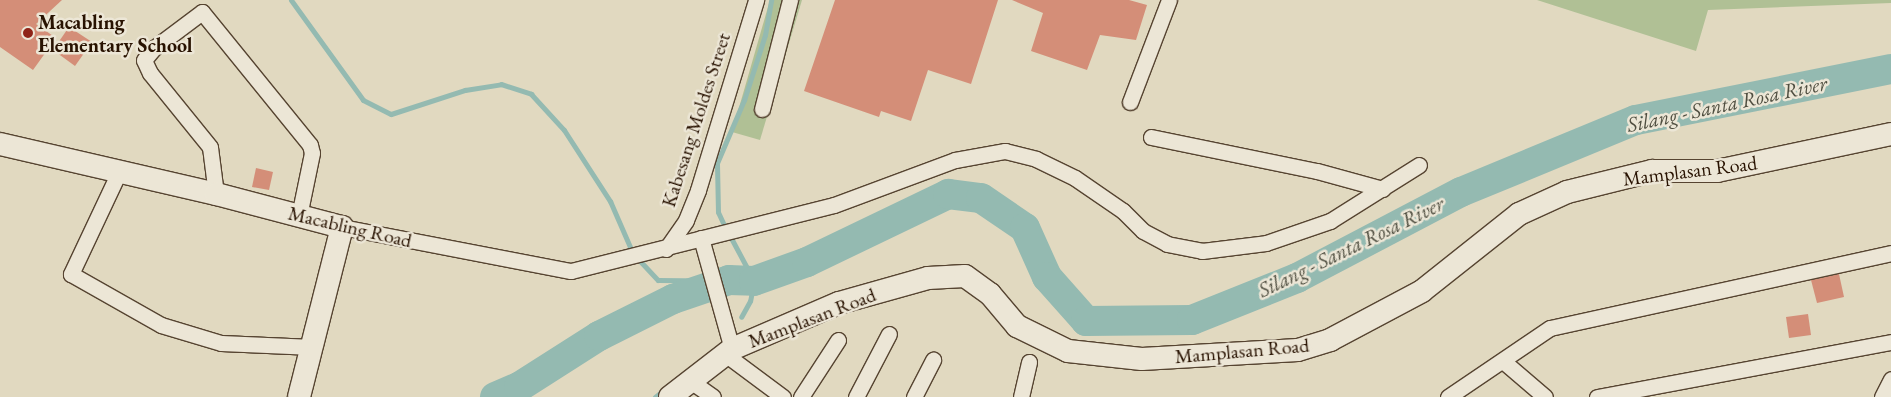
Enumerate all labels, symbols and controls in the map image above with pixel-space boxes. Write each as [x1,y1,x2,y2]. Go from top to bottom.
place label: Macabling Elementary School [38,10,192,57]
marker: Macabling Elementary School [22,27,34,39]
street label: Kabesang Moldes Street [657,30,735,210]
water label: Silang - Santa Rosa River [1625,71,1829,137]
street label: Mamplasan Road [1622,151,1758,191]
water label: Silang - Santa Rosa River [1254,191,1448,303]
street label: Macabling Road [286,201,414,253]
street label: Mamplasan Road [745,283,879,353]
street label: Mamplasan Road [1174,333,1310,369]

